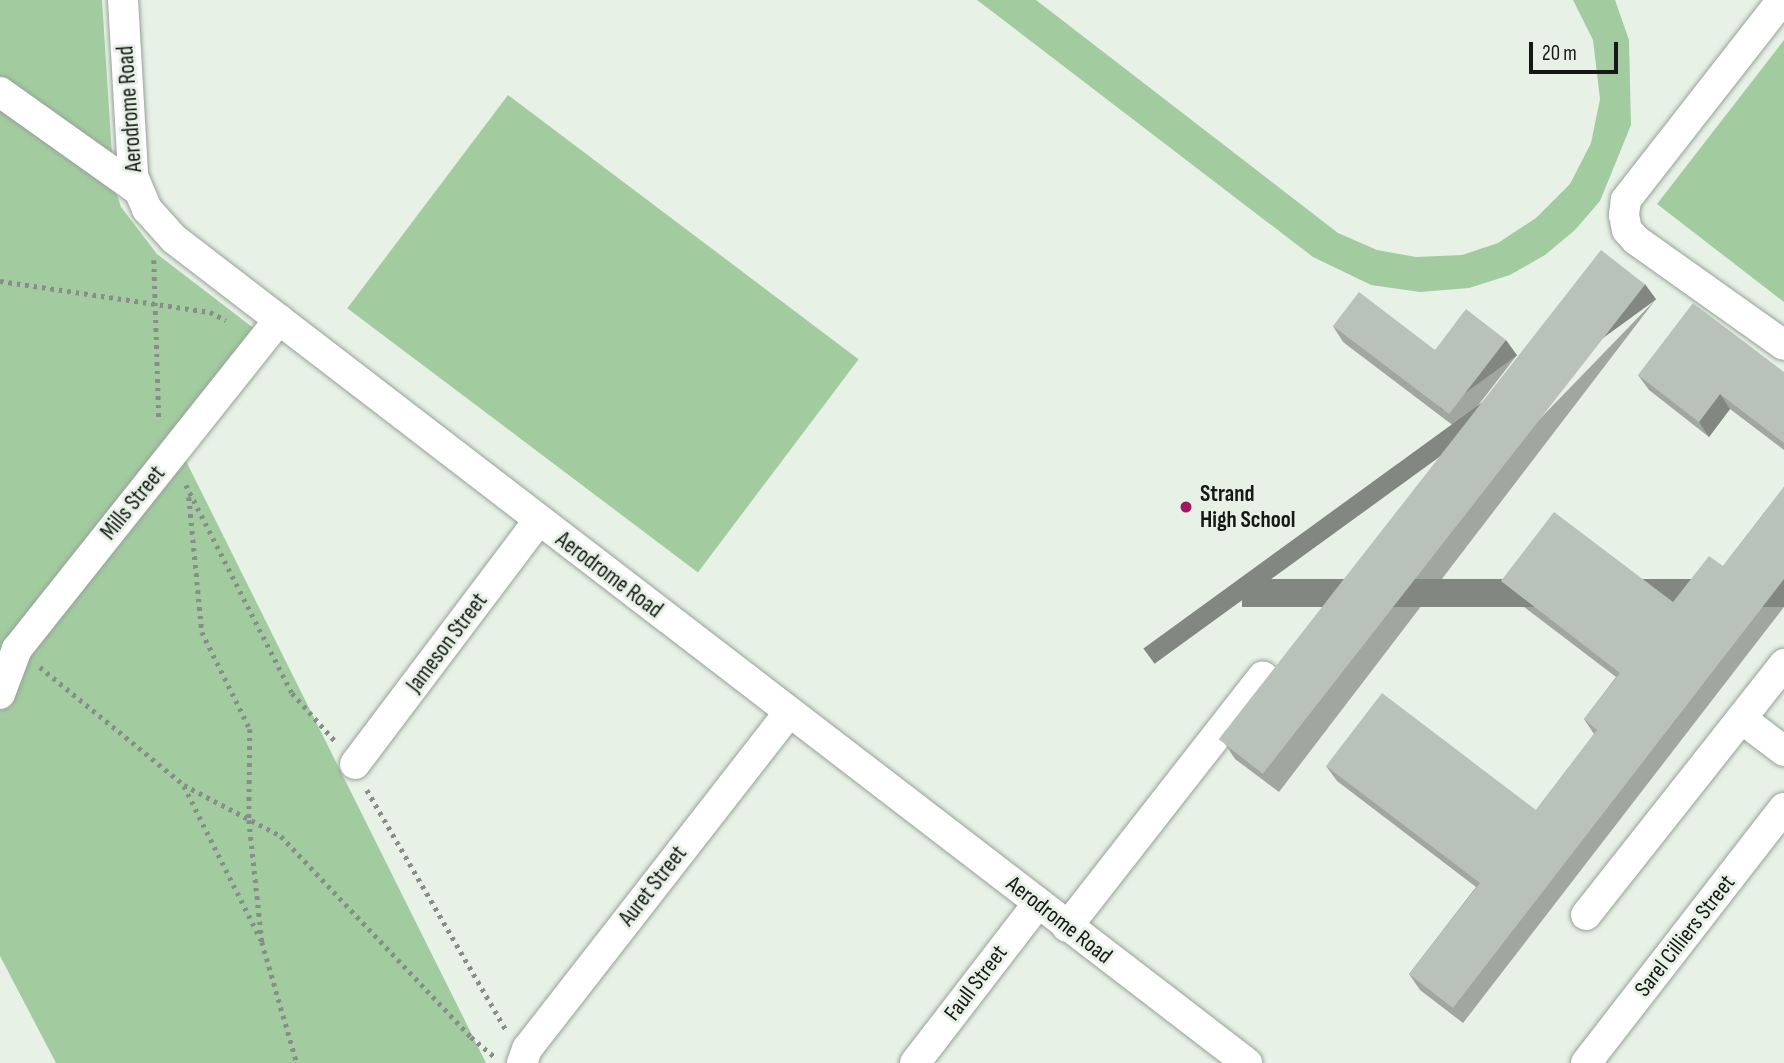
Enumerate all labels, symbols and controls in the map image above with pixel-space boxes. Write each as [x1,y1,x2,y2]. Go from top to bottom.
scale bar [1532,28,1621,72]
text: 20 m [1542,41,1577,66]
street label: Aerodrome Road [112,45,148,173]
street label: Mills Street [95,461,171,545]
place label: Strand High School [1200,480,1295,534]
marker: Strand High School [1178,499,1194,515]
street label: Aerodrome Road [550,526,668,624]
street label: Jameson Street [401,588,493,698]
street label: Auret Street [613,840,693,932]
street label: Aerodrome Road [1001,870,1117,970]
street label: Sarel Cilliers Street [1629,870,1741,1002]
street label: Faull Street [939,940,1013,1026]

